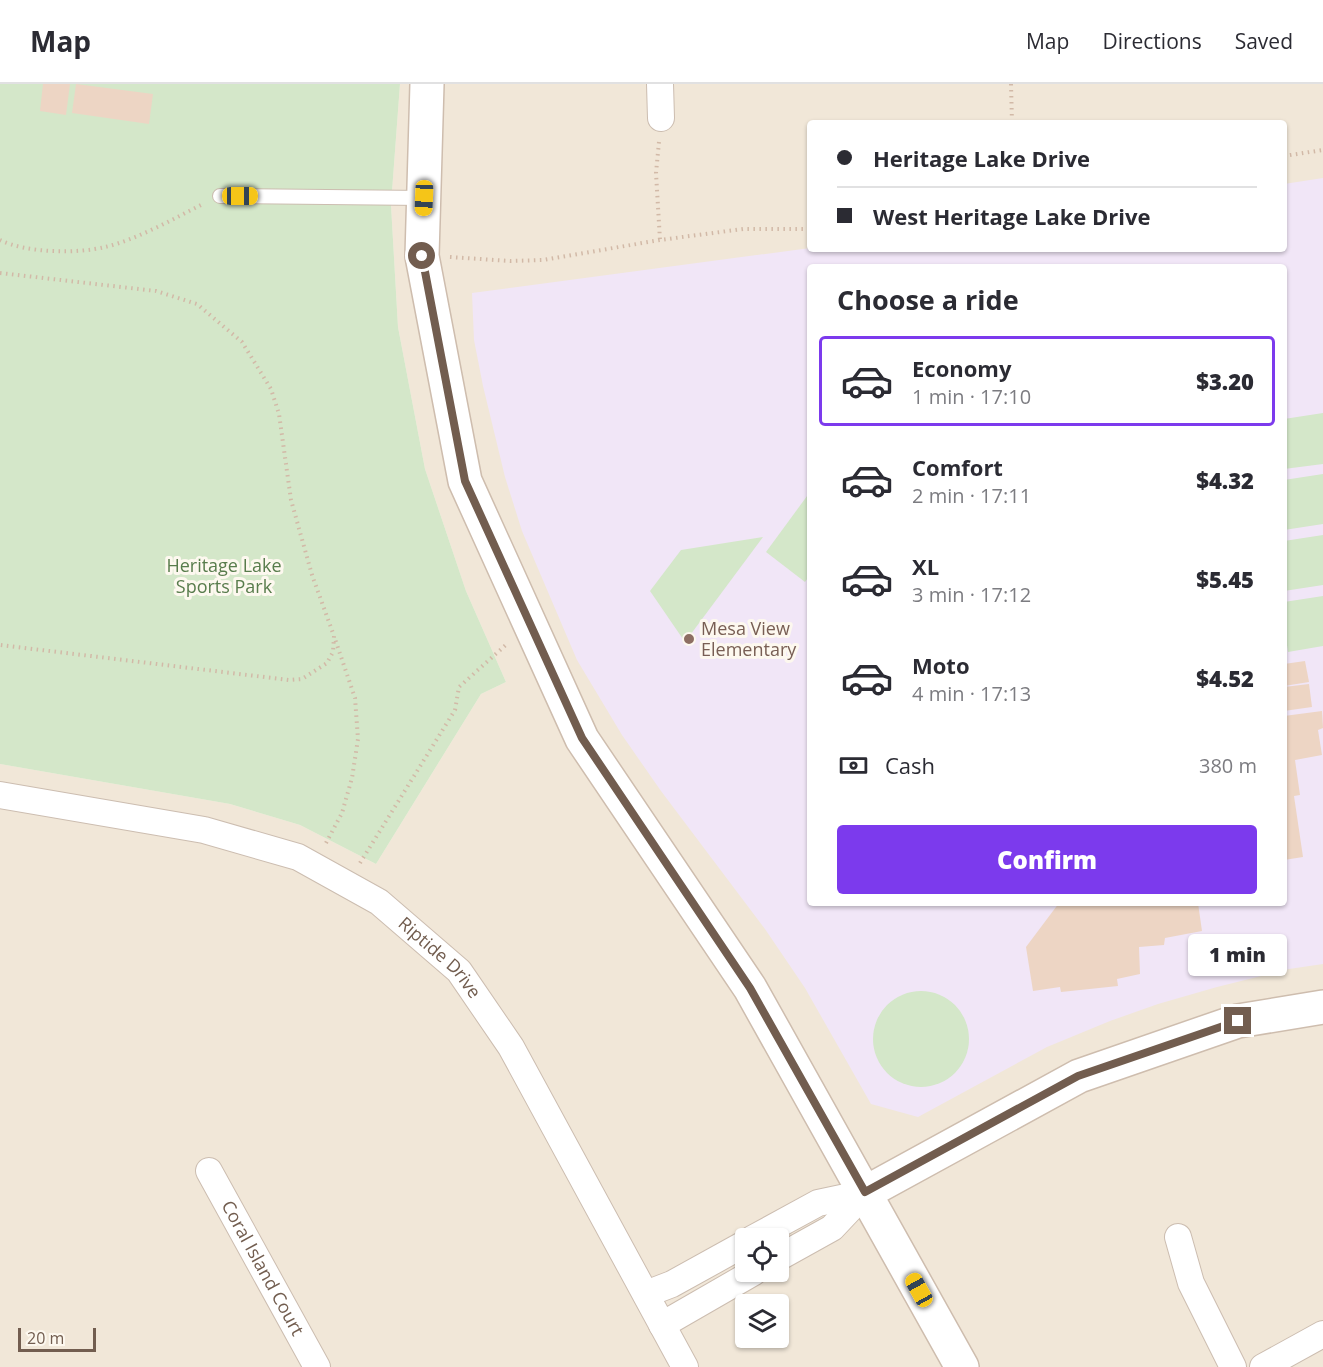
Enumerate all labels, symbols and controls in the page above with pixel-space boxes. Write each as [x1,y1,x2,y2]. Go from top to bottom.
text: Map [30,22,91,60]
text: Map [1026,27,1069,55]
text: Directions [1102,27,1202,55]
text: Saved [1235,27,1293,55]
text: Heritage Lake Drive [873,143,1090,173]
car [414,180,434,216]
car [222,187,258,205]
text: West Heritage Lake Drive [873,201,1151,231]
route start [408,242,435,269]
text: Choose a ride [837,281,1019,318]
text: Economy [912,353,1011,383]
icon: car [840,354,894,408]
text: $3.20 [1196,366,1254,396]
text: 1 min · 17:10 [912,383,1031,410]
text: Comfort [912,452,1003,482]
icon: car [840,453,894,507]
text: $4.32 [1196,465,1254,495]
text: 2 min · 17:11 [912,482,1031,509]
text: XL [912,551,939,581]
icon: car [840,552,894,606]
park label: Heritage Lake Sports Park [166,553,282,598]
text: $5.45 [1196,564,1254,594]
text: 3 min · 17:12 [912,581,1031,608]
place label: Mesa View Elementary [701,616,797,661]
marker: Mesa View Elementary [682,632,696,646]
text: Moto [912,650,970,680]
icon: car [840,651,894,705]
text: $4.52 [1196,663,1254,693]
text: 4 min · 17:13 [912,680,1031,707]
icon: cash [837,749,870,782]
text: Cash [885,750,935,780]
text: 380 m [1199,752,1257,779]
button: Confirm [837,825,1257,894]
street label: Riptide Drive [394,911,487,1003]
callout: 1 min [1188,934,1288,976]
text: 1 min [1209,941,1266,968]
route end [1224,1007,1251,1034]
street label: Coral Island Court [217,1196,310,1340]
map controls [735,1228,789,1348]
button: locate [735,1228,789,1282]
car [902,1270,936,1310]
button: layers [735,1294,789,1348]
scale bar [18,1325,96,1352]
text: 20 m [27,1327,64,1349]

